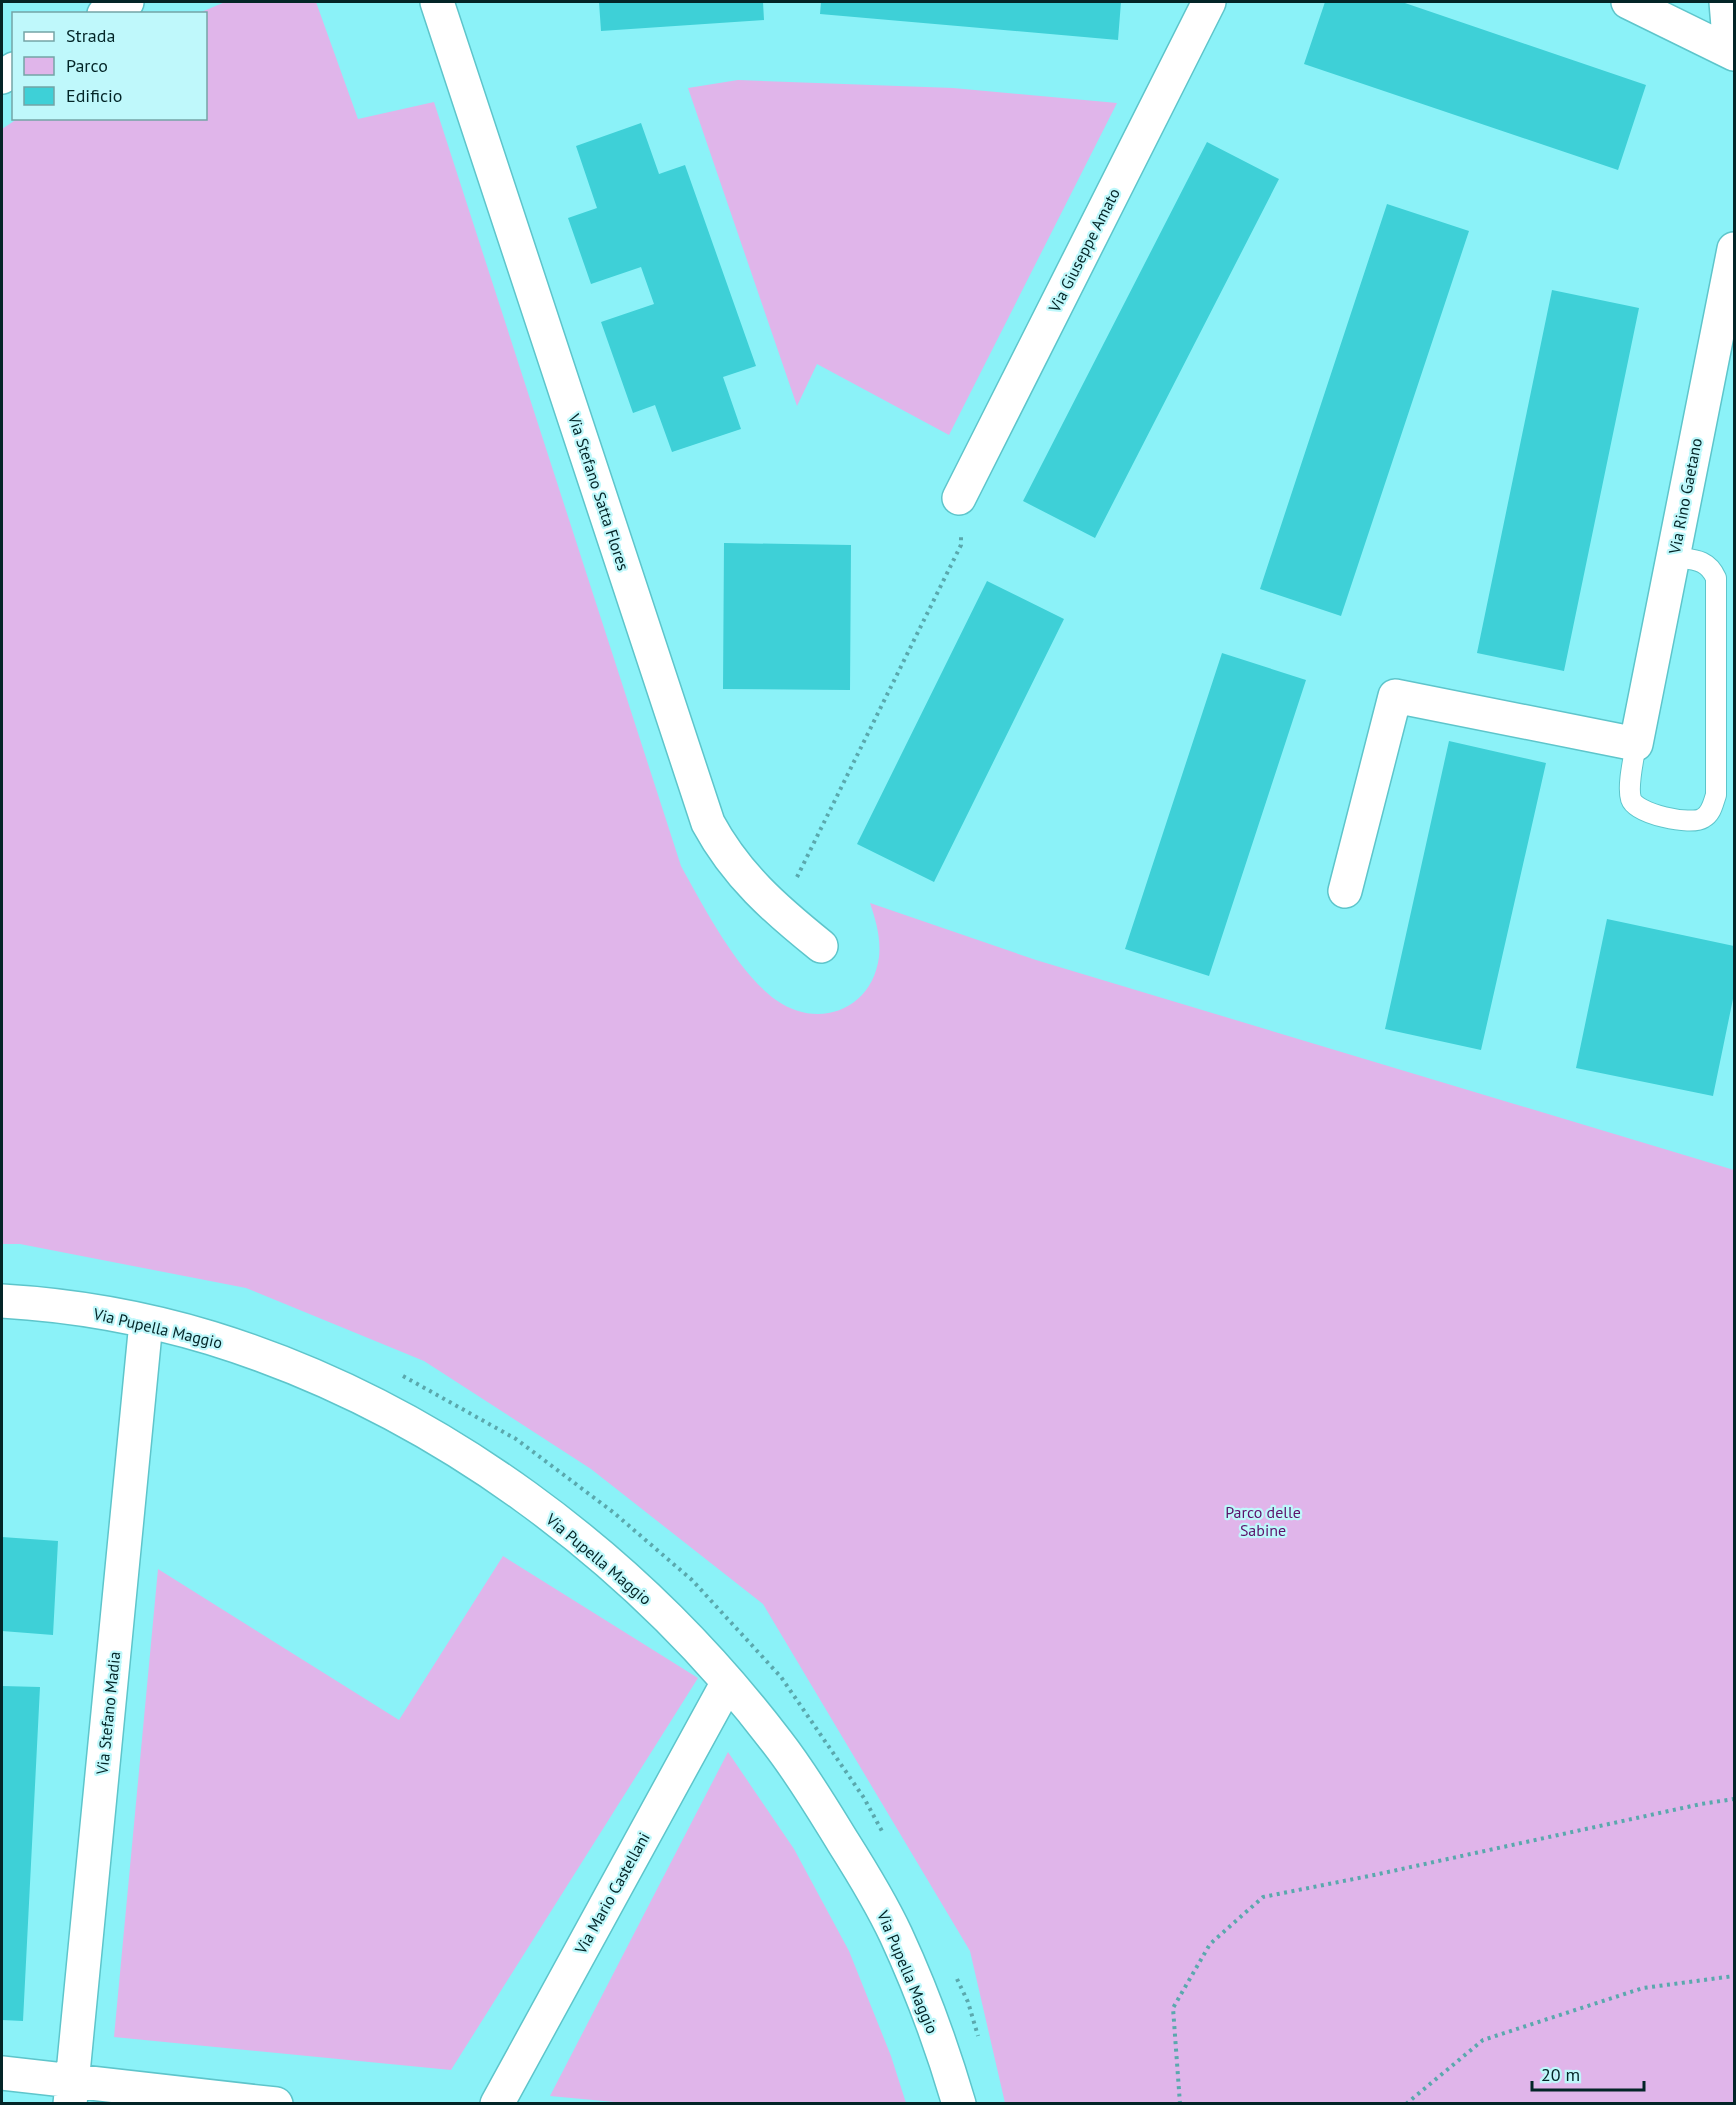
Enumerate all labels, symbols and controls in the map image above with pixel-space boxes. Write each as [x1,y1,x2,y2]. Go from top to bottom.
legend [12,12,207,120]
text: Strada [66,24,115,47]
text: Parco [66,54,108,77]
text: Edificio [66,84,122,107]
street label: Via Giuseppe Amato [1044,185,1124,316]
street label: Via Stefano Satta Flores [564,410,634,573]
street label: Via Rino Gaetano [1664,436,1706,557]
street label: Via Pupella Maggio [91,1303,224,1353]
park label: Parco delle Sabine [1225,1502,1301,1540]
street label: Via Pupella Maggio [541,1508,656,1609]
street label: Via Stefano Madia [91,1651,124,1776]
street label: Via Mario Castellani [570,1829,654,1958]
street label: Via Pupella Maggio [873,1907,943,2036]
scale bar [1532,2054,1644,2092]
text: 20 m [1541,2063,1580,2086]

